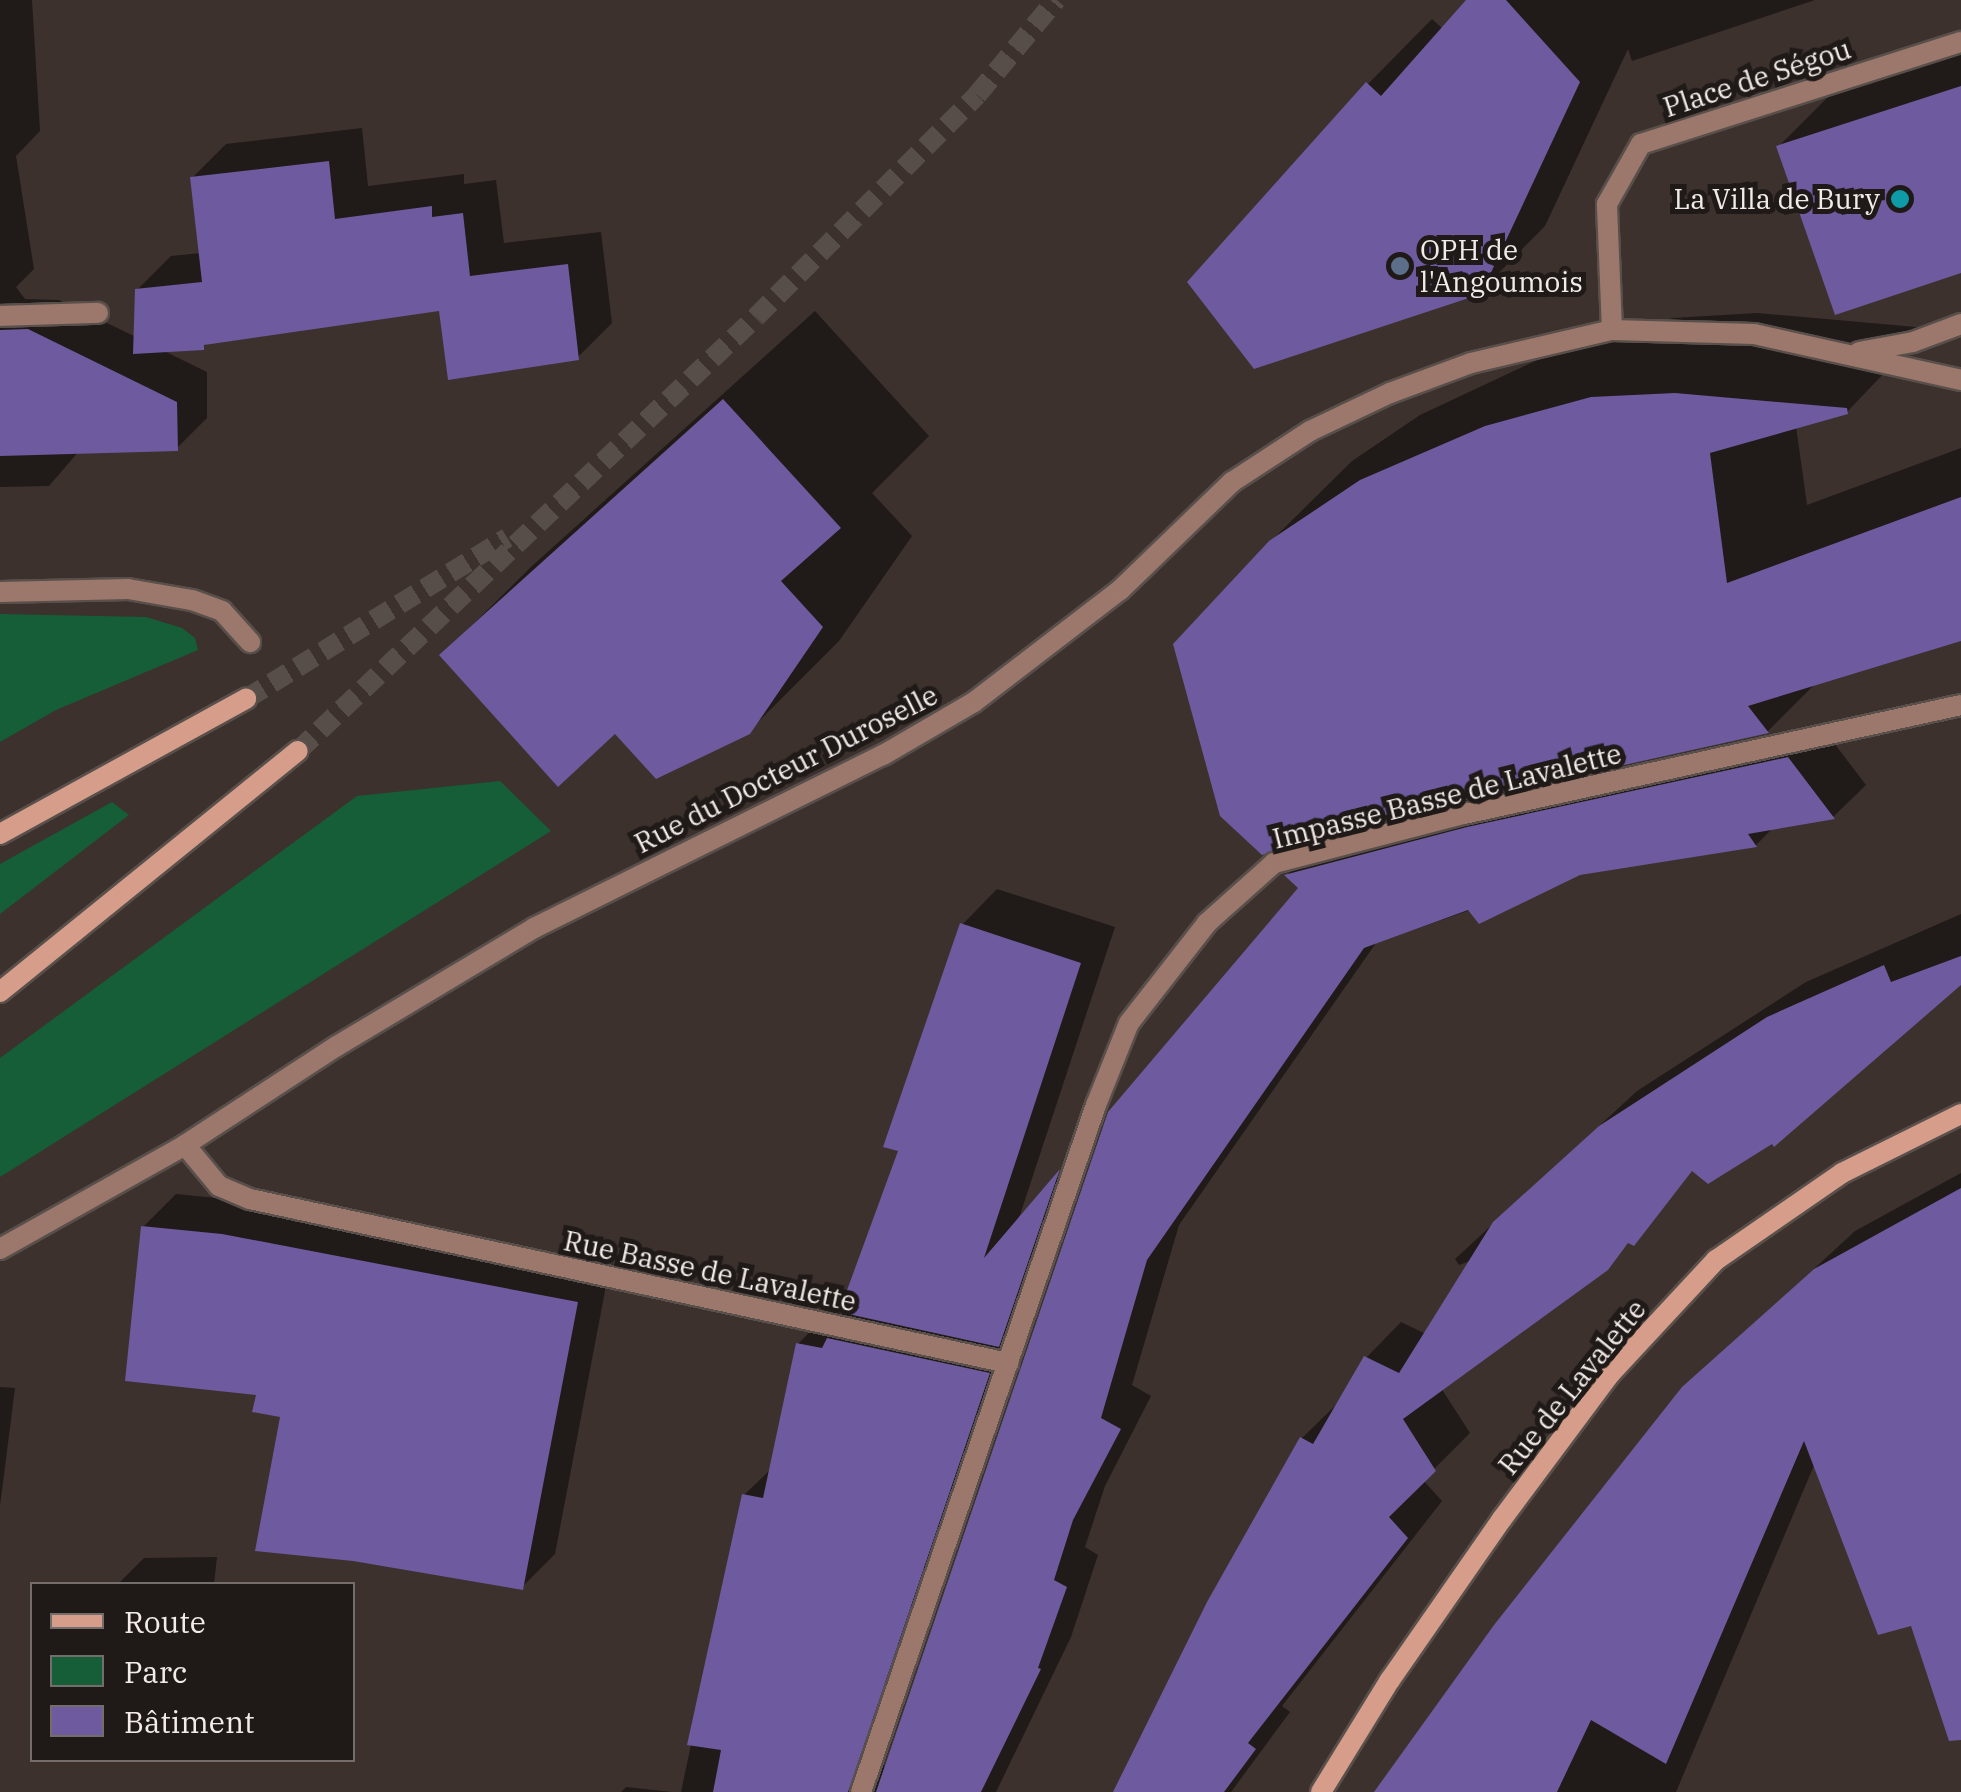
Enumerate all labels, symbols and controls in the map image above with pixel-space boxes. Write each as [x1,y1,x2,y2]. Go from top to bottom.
street label: Place de Ségou [1659,32,1855,124]
place label: La Villa de Bury [1674,182,1880,216]
marker: La Villa de Bury [1889,188,1911,210]
place label: OPH de l'Angoumois [1420,233,1583,299]
marker: OPH de l'Angoumois [1389,255,1411,277]
street label: Rue du Docteur Duroselle [629,678,943,860]
street label: Impasse Basse de Lavalette [1269,736,1625,856]
street label: Rue Basse de Lavalette [561,1224,859,1318]
street label: Rue de Lavalette [1491,1293,1653,1481]
legend [30,1582,355,1762]
text: Route [124,1602,206,1641]
text: Parc [124,1652,187,1691]
text: Bâtiment [124,1702,255,1741]

